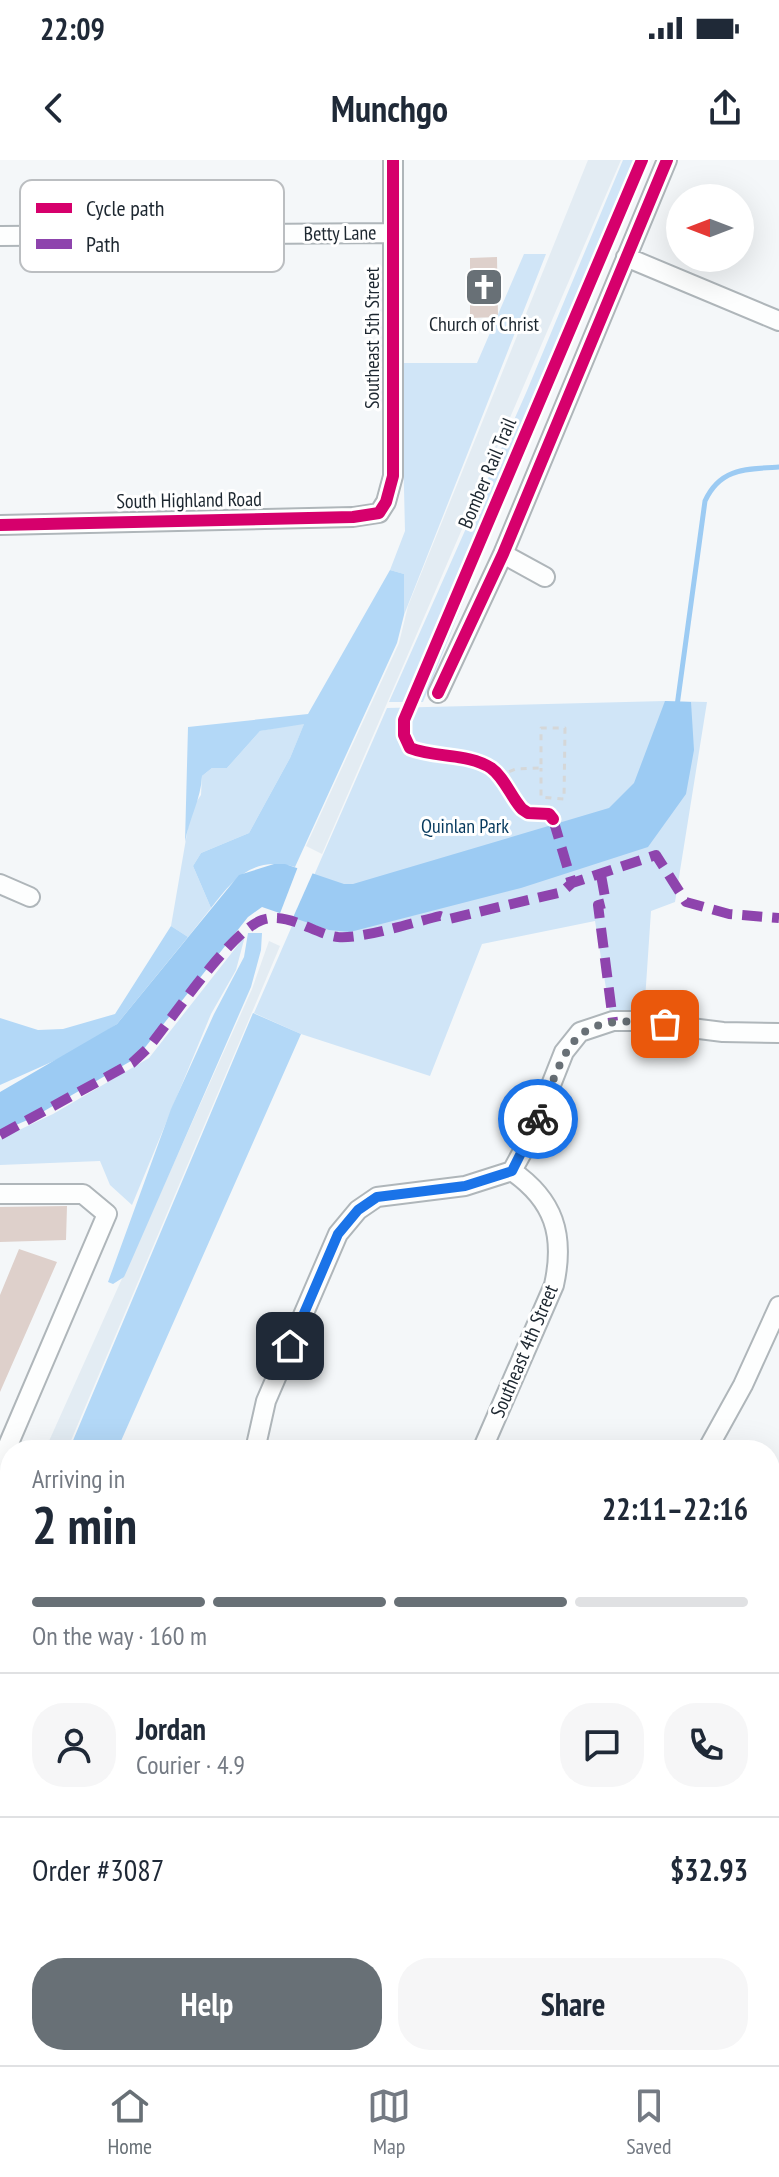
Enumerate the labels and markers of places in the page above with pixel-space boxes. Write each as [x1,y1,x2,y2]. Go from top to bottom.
church icon: Church of Christ [463,266,505,308]
place label: Church of Christ [429,311,540,337]
pin [631,990,699,1058]
pin [256,1312,324,1380]

